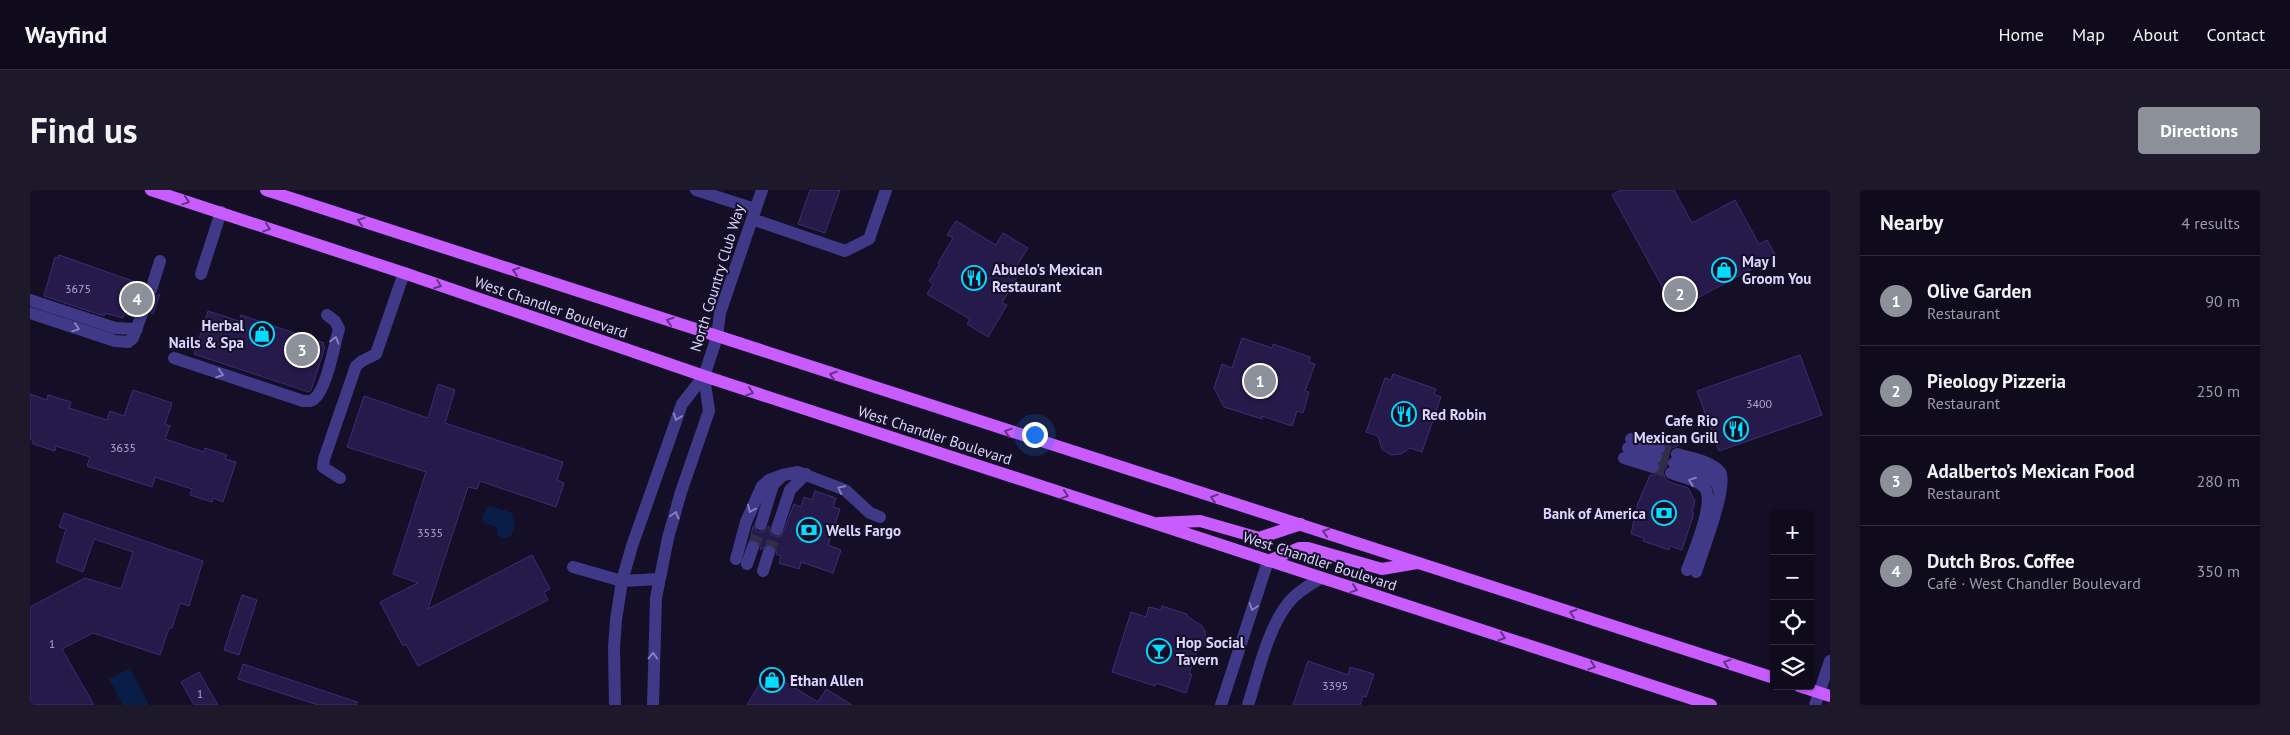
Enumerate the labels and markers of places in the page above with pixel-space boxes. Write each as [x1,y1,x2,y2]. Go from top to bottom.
place label: May I Groom You [1742,252,1811,288]
shop icon: May I Groom You [1711,257,1737,283]
place label: Abuelo's Mexican Restaurant [992,260,1102,296]
restaurant icon: Abuelo's Mexican Restaurant [961,265,987,291]
pin: 2 [1664,275,1696,313]
pin: 4 [121,280,153,318]
place label: Herbal Nails & Spa [169,316,245,352]
shop icon: Herbal Nails & Spa [249,321,275,347]
pin: 3 [286,331,318,369]
pin: 1 [1244,362,1276,400]
restaurant icon: Red Robin [1391,401,1417,427]
place label: Red Robin [1422,405,1486,424]
place label: Cafe Rio Mexican Grill [1634,411,1719,447]
restaurant icon: Cafe Rio Mexican Grill [1723,416,1749,442]
bank icon: Bank of America [1651,500,1677,526]
place label: Bank of America [1543,504,1646,523]
bank icon: Wells Fargo [796,517,822,543]
place label: Wells Fargo [826,521,901,540]
place label: Hop Social Tavern [1176,633,1245,669]
bar icon: Hop Social Tavern [1146,638,1172,664]
shop icon: Ethan Allen [759,667,785,693]
place label: Ethan Allen [790,671,864,690]

